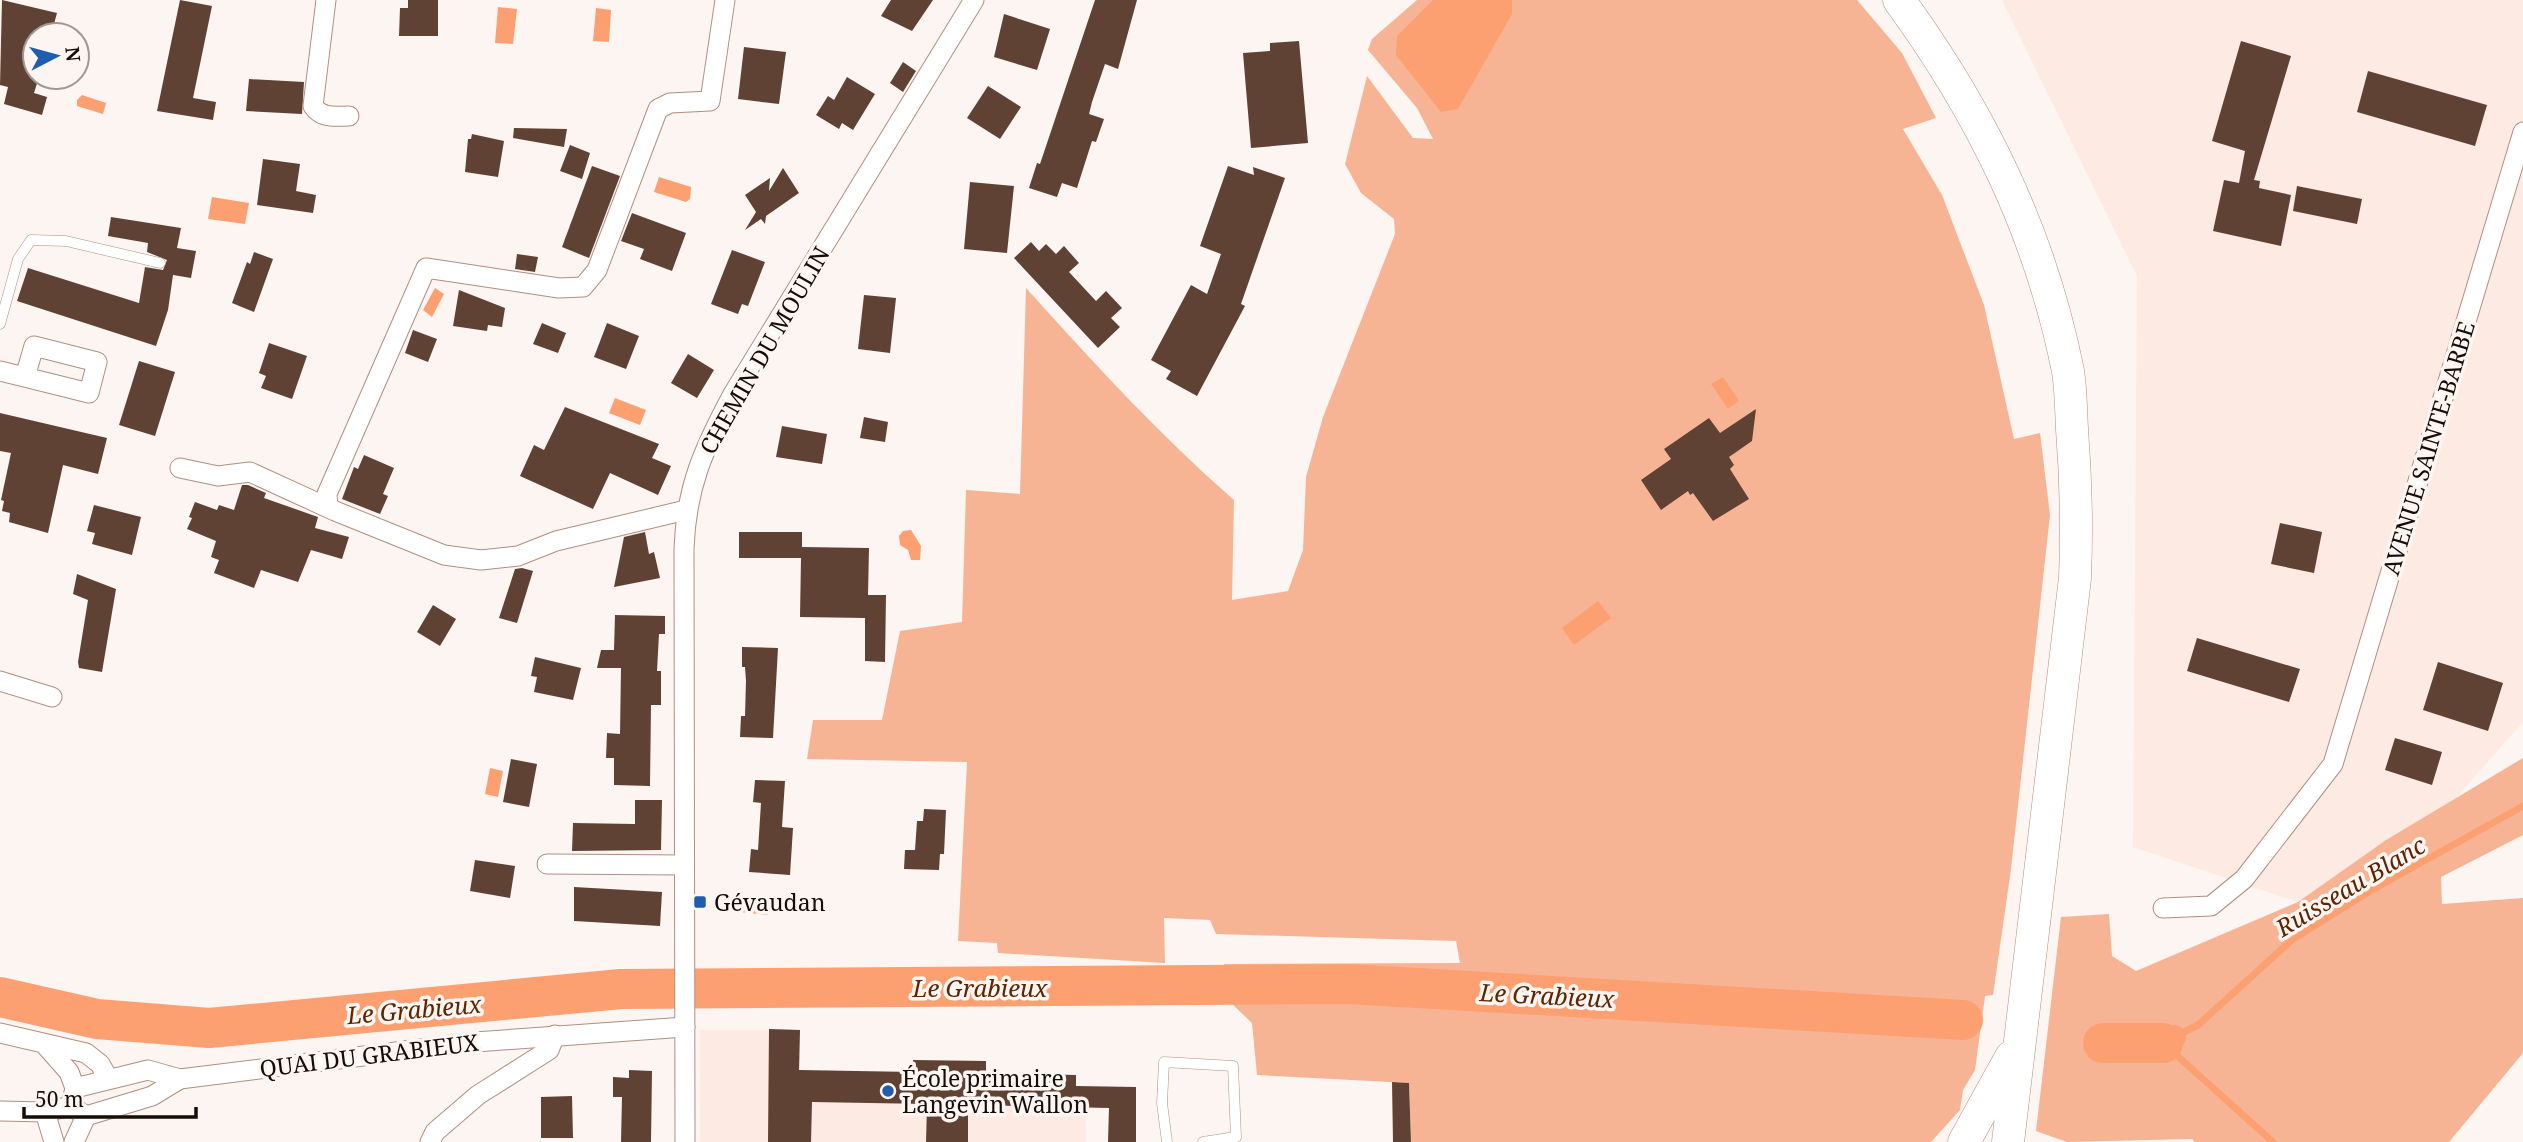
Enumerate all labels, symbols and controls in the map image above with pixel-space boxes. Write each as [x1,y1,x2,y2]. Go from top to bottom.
north arrow [21,21,91,91]
text: N [59,45,87,63]
street label: CHEMIN DU MOULIN [691,240,837,460]
street label: AVENUE SAINTE-BARBE [2374,317,2482,579]
water label: Ruisseau Blanc [2268,828,2431,944]
place label: Gévaudan [714,886,826,918]
marker: Gévaudan [692,894,708,910]
water label: Le Grabieux [912,971,1048,1004]
water label: Le Grabieux [1478,975,1616,1015]
water label: Le Grabieux [344,987,484,1031]
street label: QUAI DU GRABIEUX [258,1026,480,1084]
place label: École primaire Langevin Wallon [902,1062,1088,1120]
scale bar [24,1076,196,1120]
marker: École primaire Langevin Wallon [880,1083,896,1099]
text: 50 m [35,1085,84,1113]

